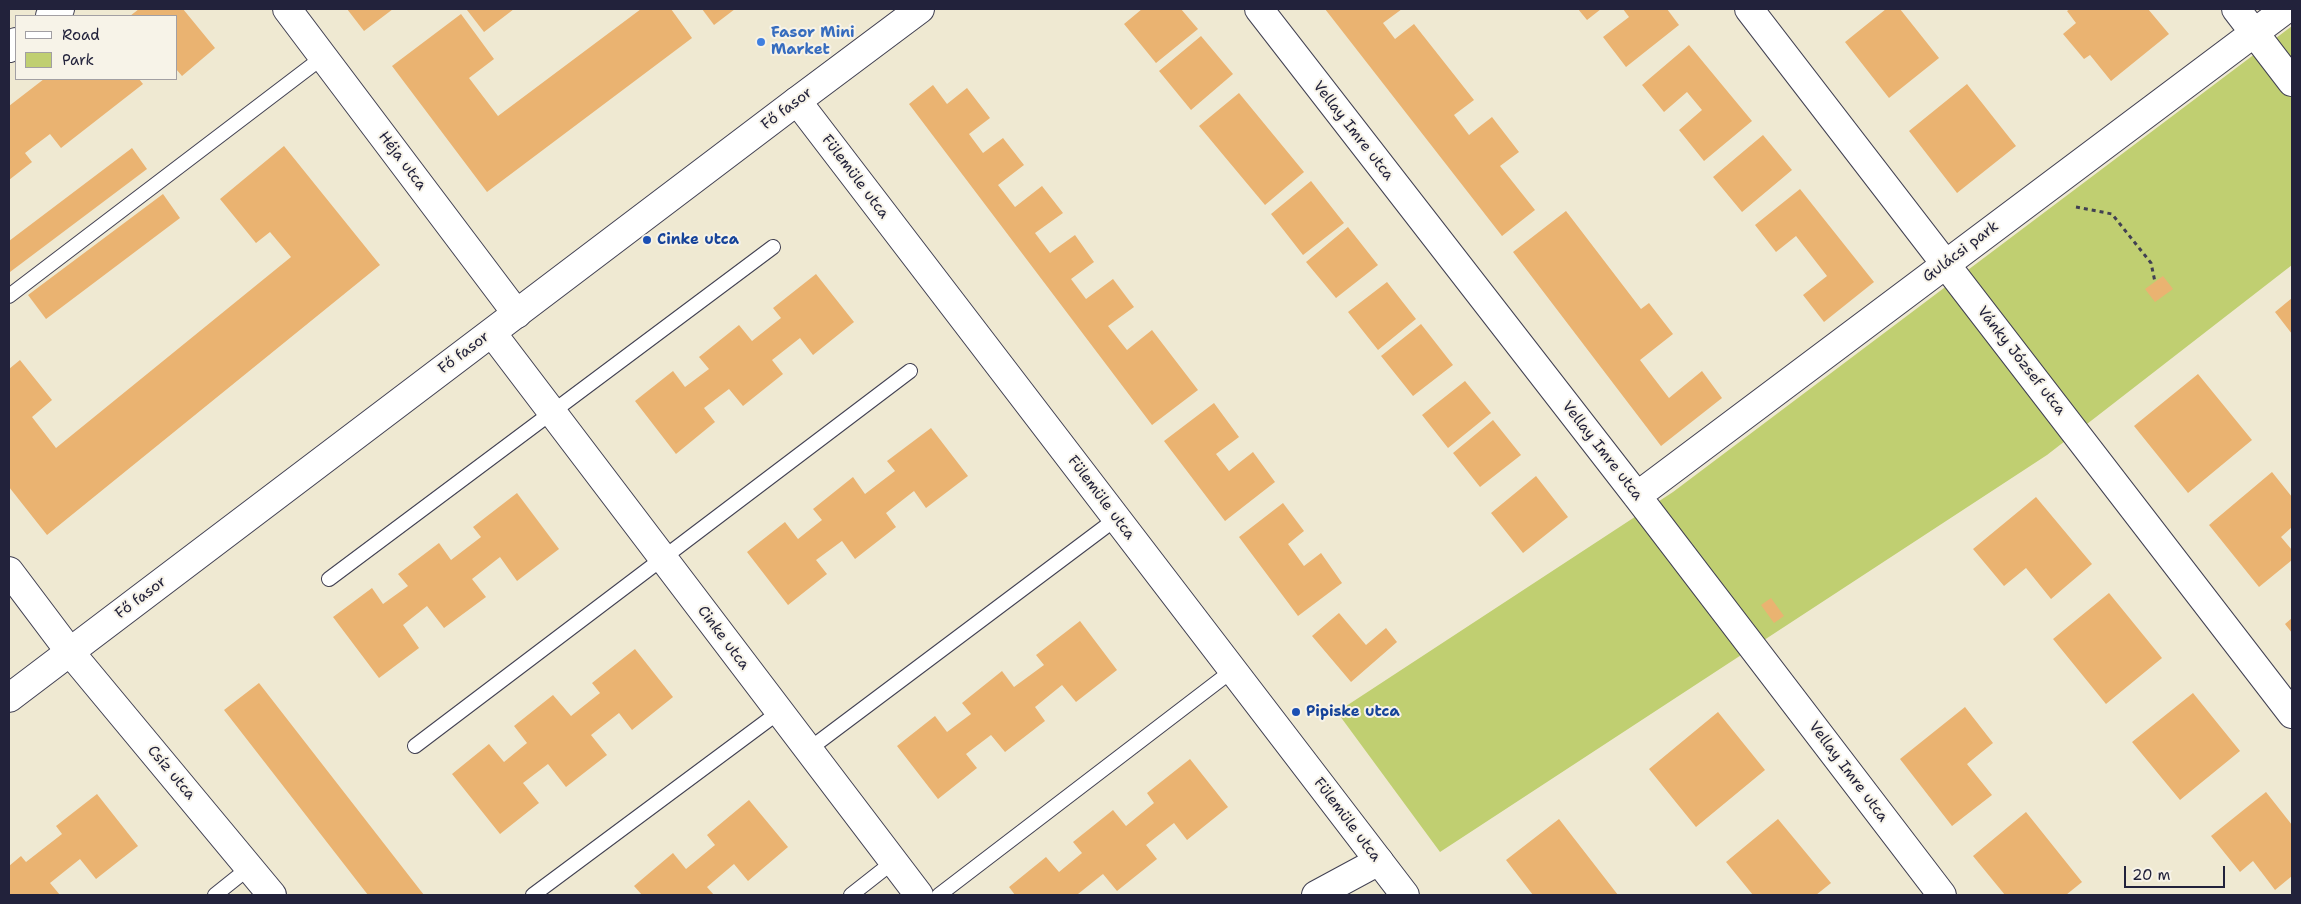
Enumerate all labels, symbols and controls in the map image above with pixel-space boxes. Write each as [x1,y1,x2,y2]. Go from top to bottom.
legend [15,15,178,80]
place label: Fasor Mini Market [771,24,855,59]
text: Road [62,25,100,45]
marker: Fasor Mini Market [755,36,767,48]
text: Park [62,50,94,70]
street label: Vellay Imre utca [1309,78,1397,184]
street label: Fő fasor [758,84,816,134]
street label: Héja utca [374,128,430,194]
street label: Fülemüle utca [818,131,892,223]
street label: Gulácsi park [1919,218,2003,286]
place label: Cinke utca [657,231,739,249]
marker: Cinke utca [641,234,653,246]
street label: Vánky József utca [1973,303,2069,419]
street label: Fő fasor [435,328,493,378]
street label: Vellay Imre utca [1558,398,1646,504]
street label: Fülemüle utca [1064,452,1138,544]
street label: Fő fasor [112,573,170,623]
street label: Cinke utca [693,603,753,673]
place label: Pipiske utca [1306,703,1400,721]
marker: Pipiske utca [1290,706,1302,718]
street label: Vellay Imre utca [1804,718,1892,826]
street label: Csíz utca [143,742,199,804]
street label: Fülemüle utca [1310,774,1384,866]
scale bar [2126,856,2227,888]
text: 20 m [2132,865,2171,885]

